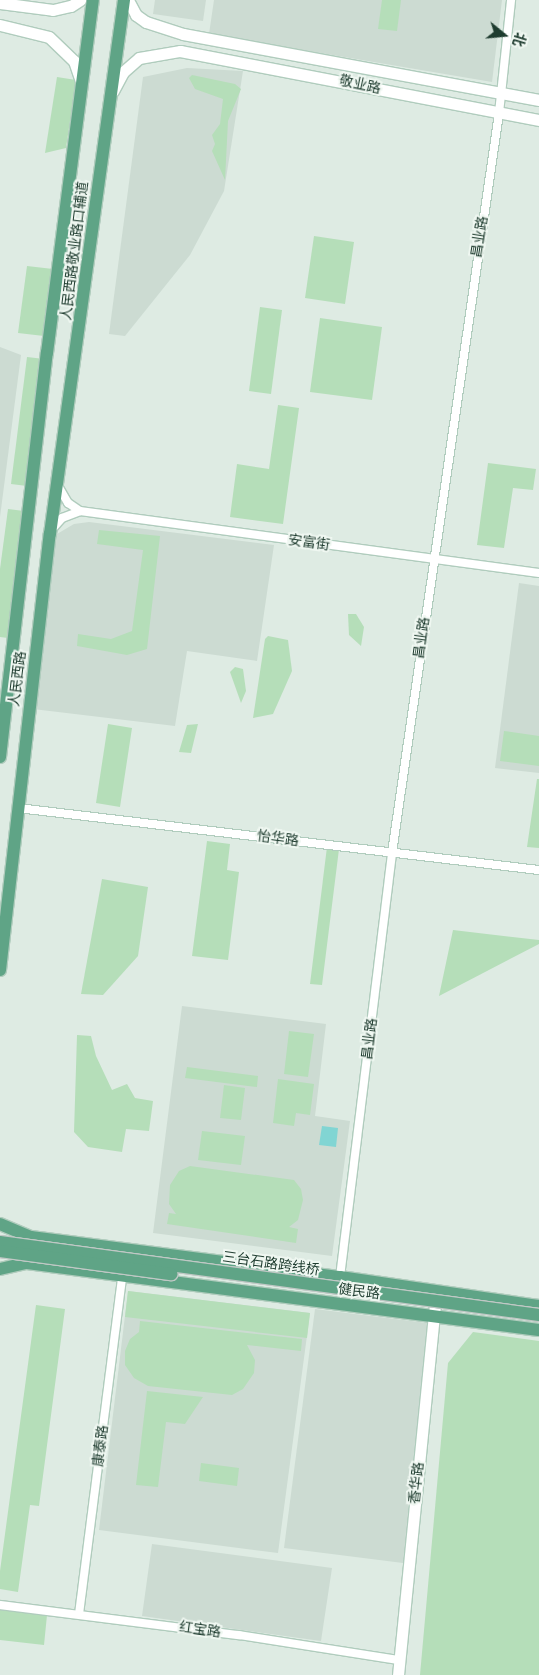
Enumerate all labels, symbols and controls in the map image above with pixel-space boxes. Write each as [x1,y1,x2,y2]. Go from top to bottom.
north arrow [479,10,529,60]
text: 北 [508,30,530,49]
street label: 敬业路 [338,72,382,98]
street label: 人民西路敬业路口辅道 [58,180,92,322]
street label: 昌业路 [468,215,492,259]
street label: 安富街 [287,532,331,554]
street label: 昌业路 [411,616,433,660]
street label: 人民西路 [6,650,30,708]
street label: 怡华路 [256,828,300,850]
street label: 昌业路 [359,1017,381,1061]
street label: 三台石路跨线桥 [221,1249,321,1279]
street label: 健民路 [337,1281,381,1303]
street label: 康泰路 [90,1424,112,1468]
street label: 香华路 [406,1461,428,1505]
street label: 红宝路 [178,1619,222,1641]

